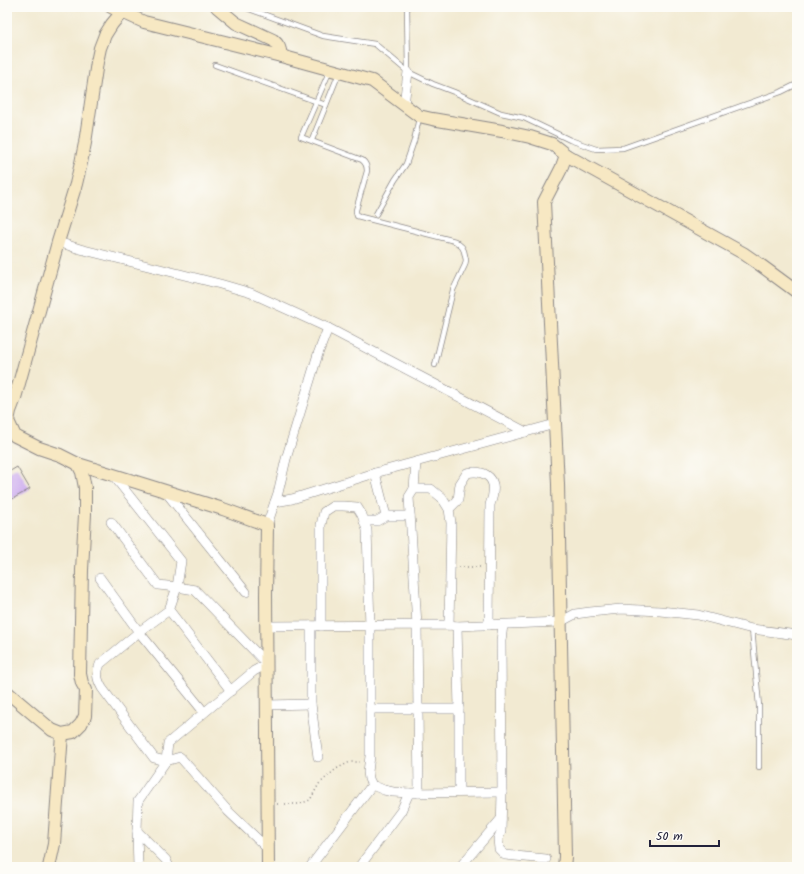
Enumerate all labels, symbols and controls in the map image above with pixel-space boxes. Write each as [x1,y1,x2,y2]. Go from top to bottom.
scale bar [650,822,719,848]
text: 50 m [656,827,683,846]

